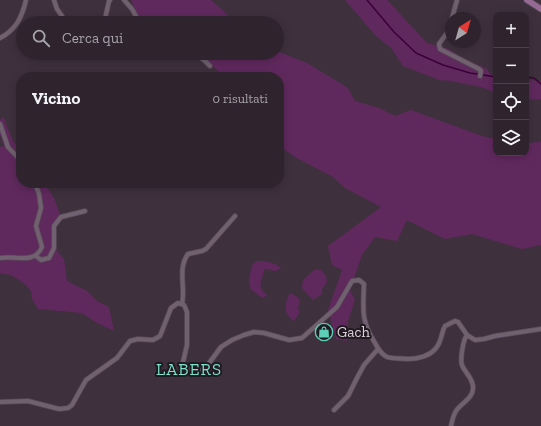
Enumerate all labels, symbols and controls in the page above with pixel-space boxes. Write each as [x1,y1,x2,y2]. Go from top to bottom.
north arrow [445,12,481,48]
map controls [493,12,529,156]
button: + [493,12,529,48]
search box [16,16,284,60]
icon: search [30,27,52,49]
text: Cerca qui [62,29,123,47]
button: − [493,48,529,84]
button: locate [493,84,529,120]
text: Vicino [32,88,80,108]
text: 0 risultati [212,91,268,106]
button: layers [493,120,529,156]
shop icon: Gach [314,322,334,342]
place label: Gach [337,323,371,341]
district label: LABERS [156,359,222,379]

